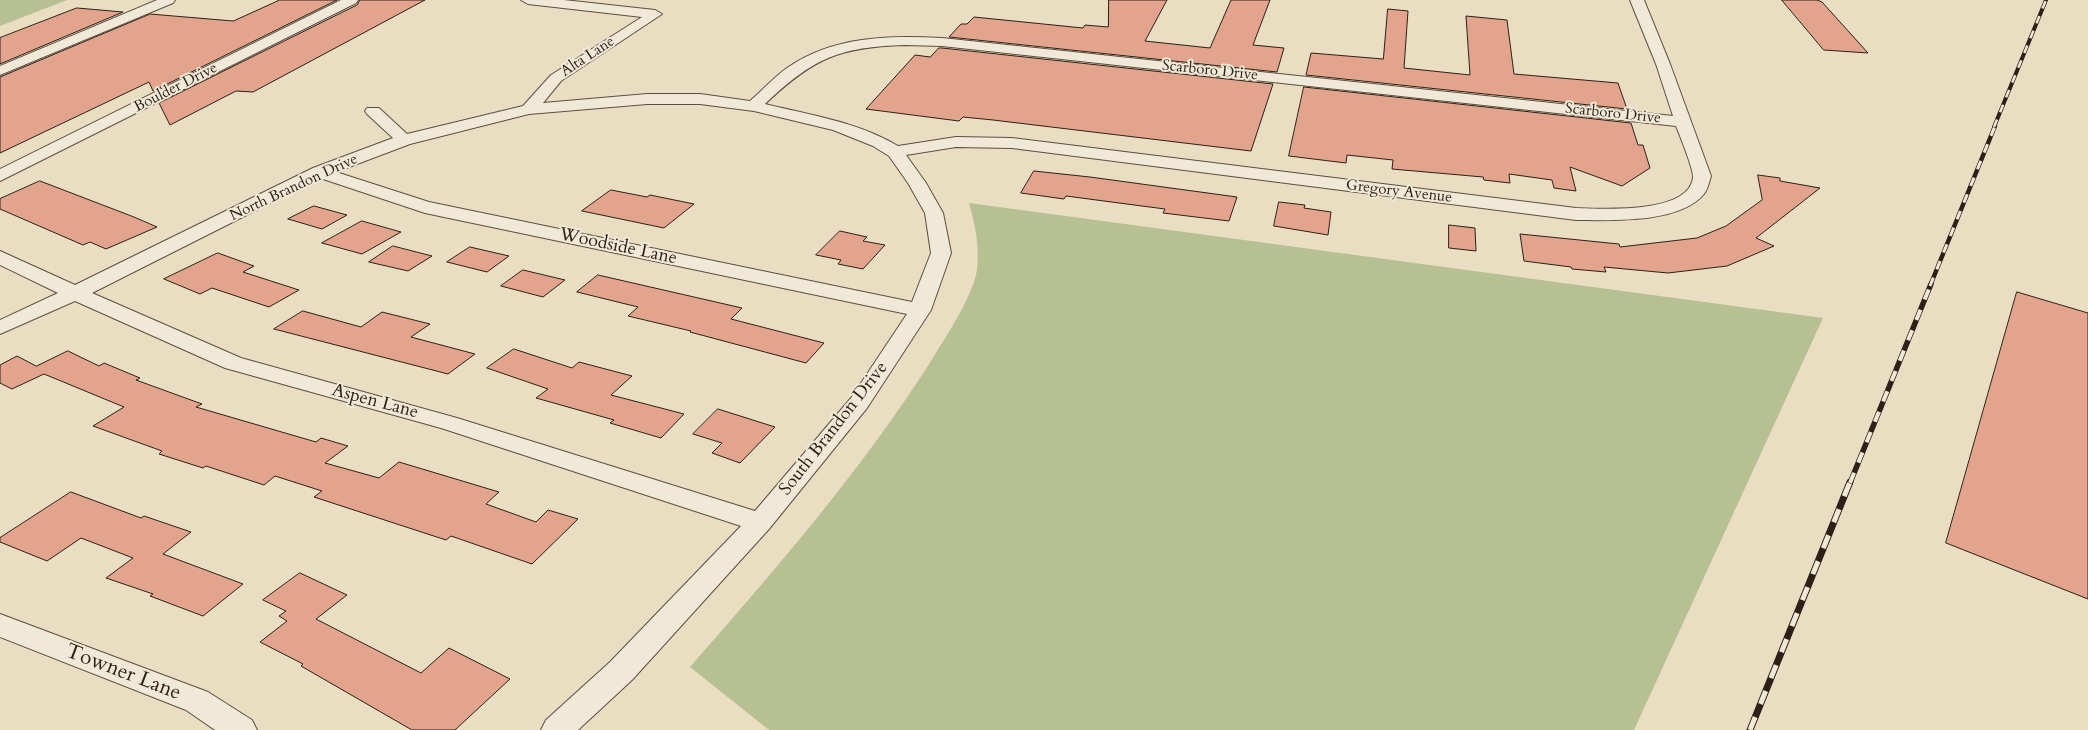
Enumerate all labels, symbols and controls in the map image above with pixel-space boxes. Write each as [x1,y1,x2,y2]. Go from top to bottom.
street label: Alta Lane [558,33,618,81]
street label: Scarboro Drive [1161,57,1259,85]
street label: Boulder Drive [131,59,221,117]
street label: Scarboro Drive [1564,100,1662,128]
street label: North Brandon Drive [227,150,361,226]
street label: Gregory Avenue [1345,177,1453,207]
street label: Woodside Lane [557,224,679,270]
street label: South Brandon Drive [775,358,893,500]
street label: Aspen Lane [329,380,421,424]
street label: Towner Lane [62,639,184,707]

